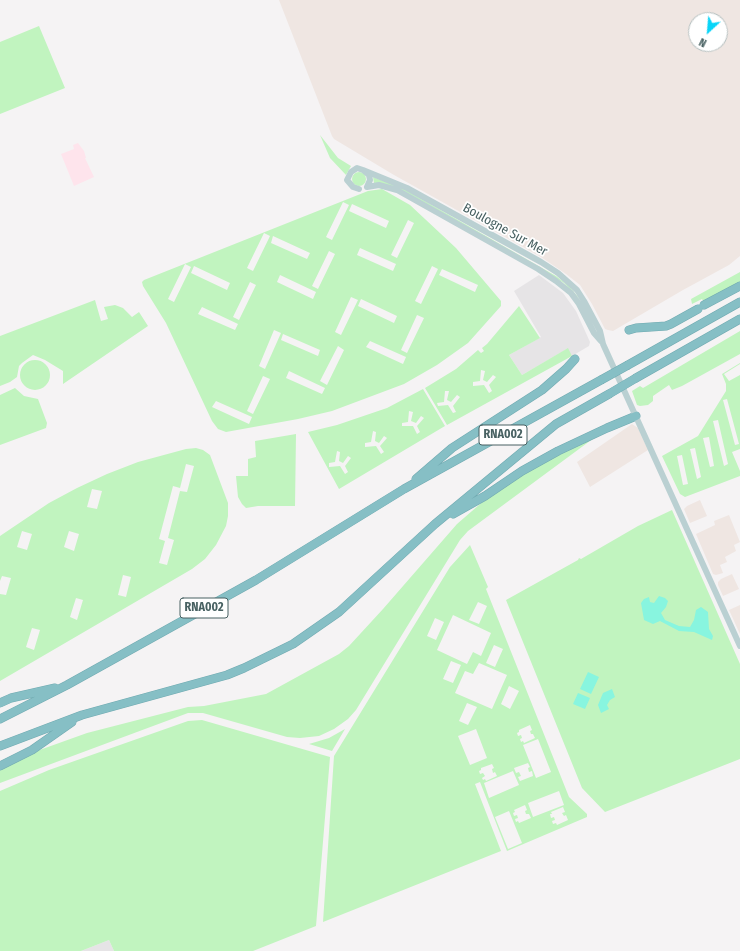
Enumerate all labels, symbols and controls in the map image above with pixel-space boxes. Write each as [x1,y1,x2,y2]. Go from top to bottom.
north arrow [688,12,728,52]
text: N [697,35,709,50]
street label: Boulogne Sur Mer [460,200,550,260]
road number: RNA002 [479,425,527,445]
road number: RNA002 [180,598,228,618]

